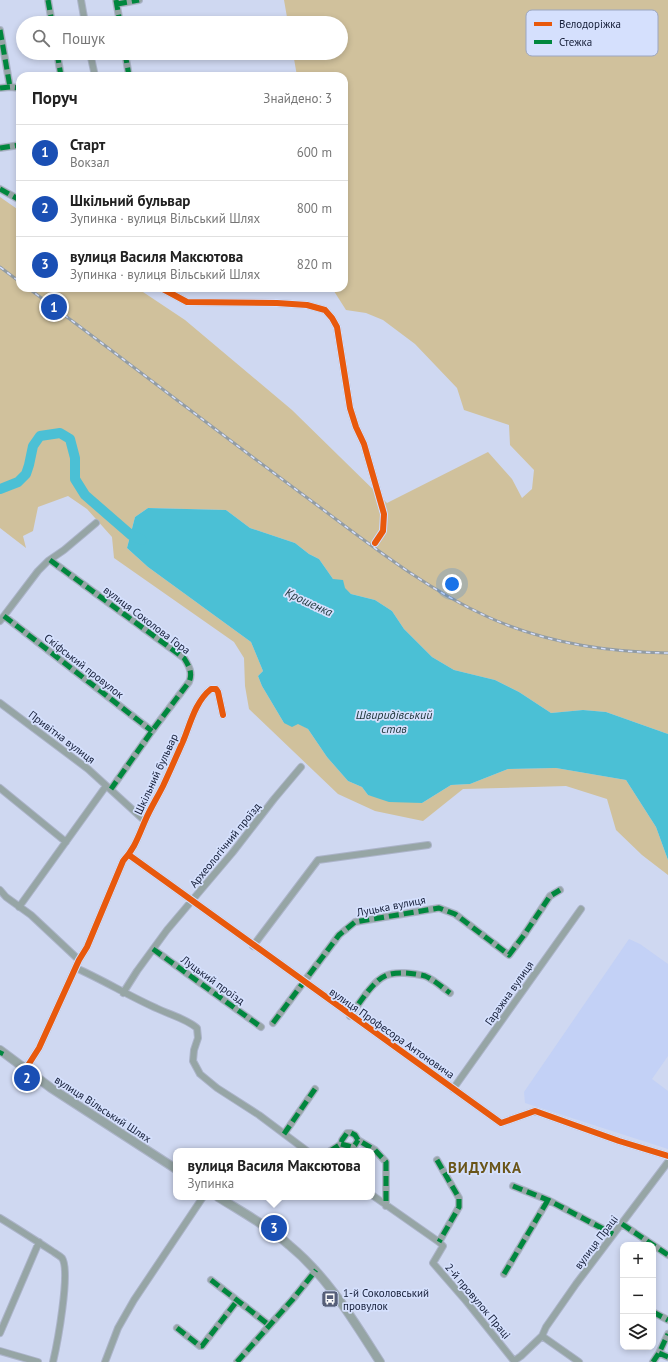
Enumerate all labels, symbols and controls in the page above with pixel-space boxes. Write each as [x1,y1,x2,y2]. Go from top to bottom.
legend [526,10,658,56]
search box [16,16,348,60]
text: Велодоріжка [559,17,621,31]
icon: search [30,27,52,49]
text: Пошук [62,29,105,48]
text: Стежка [559,35,592,49]
text: Поруч [32,87,78,109]
text: Знайдено: 3 [263,90,332,107]
text: Старт [70,135,105,154]
text: 1 [41,144,49,161]
text: 600 m [297,144,332,161]
text: Вокзал [70,154,110,171]
text: Шкільний бульвар [70,191,190,210]
text: 2 [41,200,49,217]
text: 800 m [297,200,332,217]
text: Зупинка · вулиця Вільський Шлях [70,210,260,227]
text: вулиця Василя Максютова [70,247,243,266]
text: 3 [41,256,49,273]
text: 820 m [297,256,332,273]
text: Зупинка · вулиця Вільський Шлях [70,266,260,283]
pin: 1 [41,292,67,322]
your location [442,574,462,594]
street label: вулиця Соколова Гора [101,583,193,657]
water label: Крошенка [283,584,335,620]
street label: Скіфський провулок [41,631,127,702]
street label: Привітна вулиця [26,707,98,767]
water label: Швиридівський став [356,707,432,736]
street label: Шкільний бульвар [131,731,181,817]
street label: Археологічний проїзд [186,800,264,890]
street label: Луцька вулиця [354,892,427,920]
street label: Луцький проїзд [178,952,247,1008]
street label: Гаражна вулиця [482,958,536,1028]
street label: вулиця Професора Антоновича [327,984,457,1082]
pin: 2 [14,1063,40,1093]
street label: вулиця Вільський Шлях [52,1073,154,1146]
popup [173,1148,375,1200]
text: вулиця Василя Максютова [187,1156,361,1175]
district label: ВИДУМКА [448,1158,522,1177]
text: Зупинка [187,1175,234,1192]
street label: вулиця Праці [571,1212,621,1272]
pin: 3 [261,1213,287,1243]
map controls [620,1242,656,1350]
button: + [620,1242,656,1278]
street label: 2-й провулок Праці [442,1260,514,1342]
button: − [620,1278,656,1314]
place label: 1-й Соколовський провулок [343,1286,429,1313]
bus stop icon: 1-й Соколовський провулок [320,1289,340,1309]
button: layers [620,1314,656,1350]

